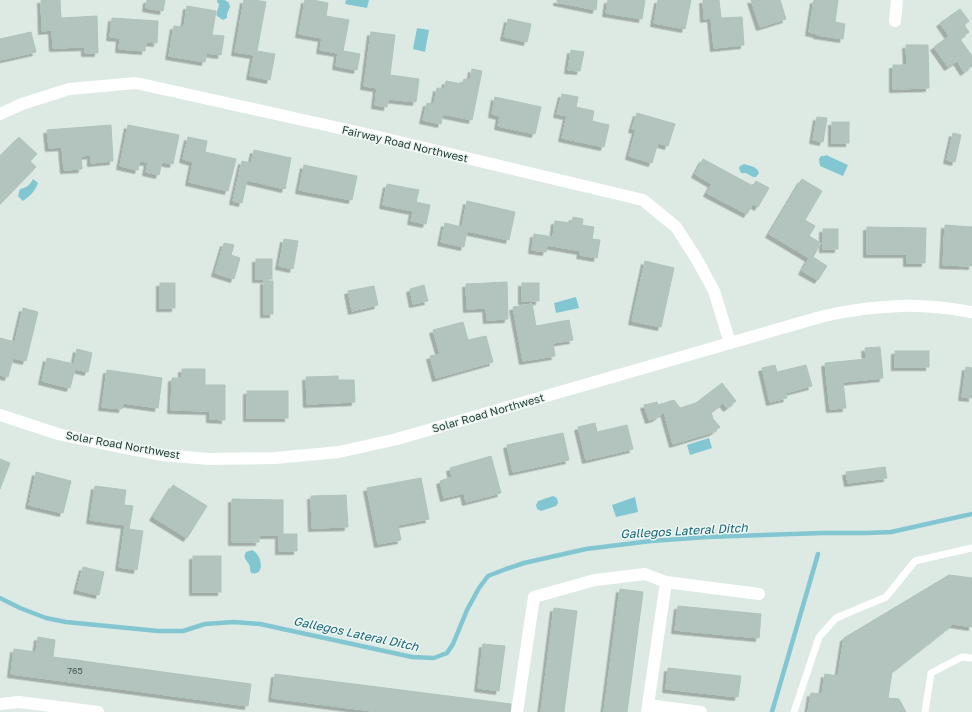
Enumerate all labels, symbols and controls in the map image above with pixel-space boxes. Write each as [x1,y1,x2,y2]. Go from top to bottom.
street label: Fairway Road Northwest [341,123,470,164]
street label: Solar Road Northwest [430,390,545,435]
street label: Solar Road Northwest [65,428,181,461]
water label: Gallegos Lateral Ditch [620,520,749,541]
water label: Gallegos Lateral Ditch [292,613,421,654]
house number: 765 [67,665,83,676]

